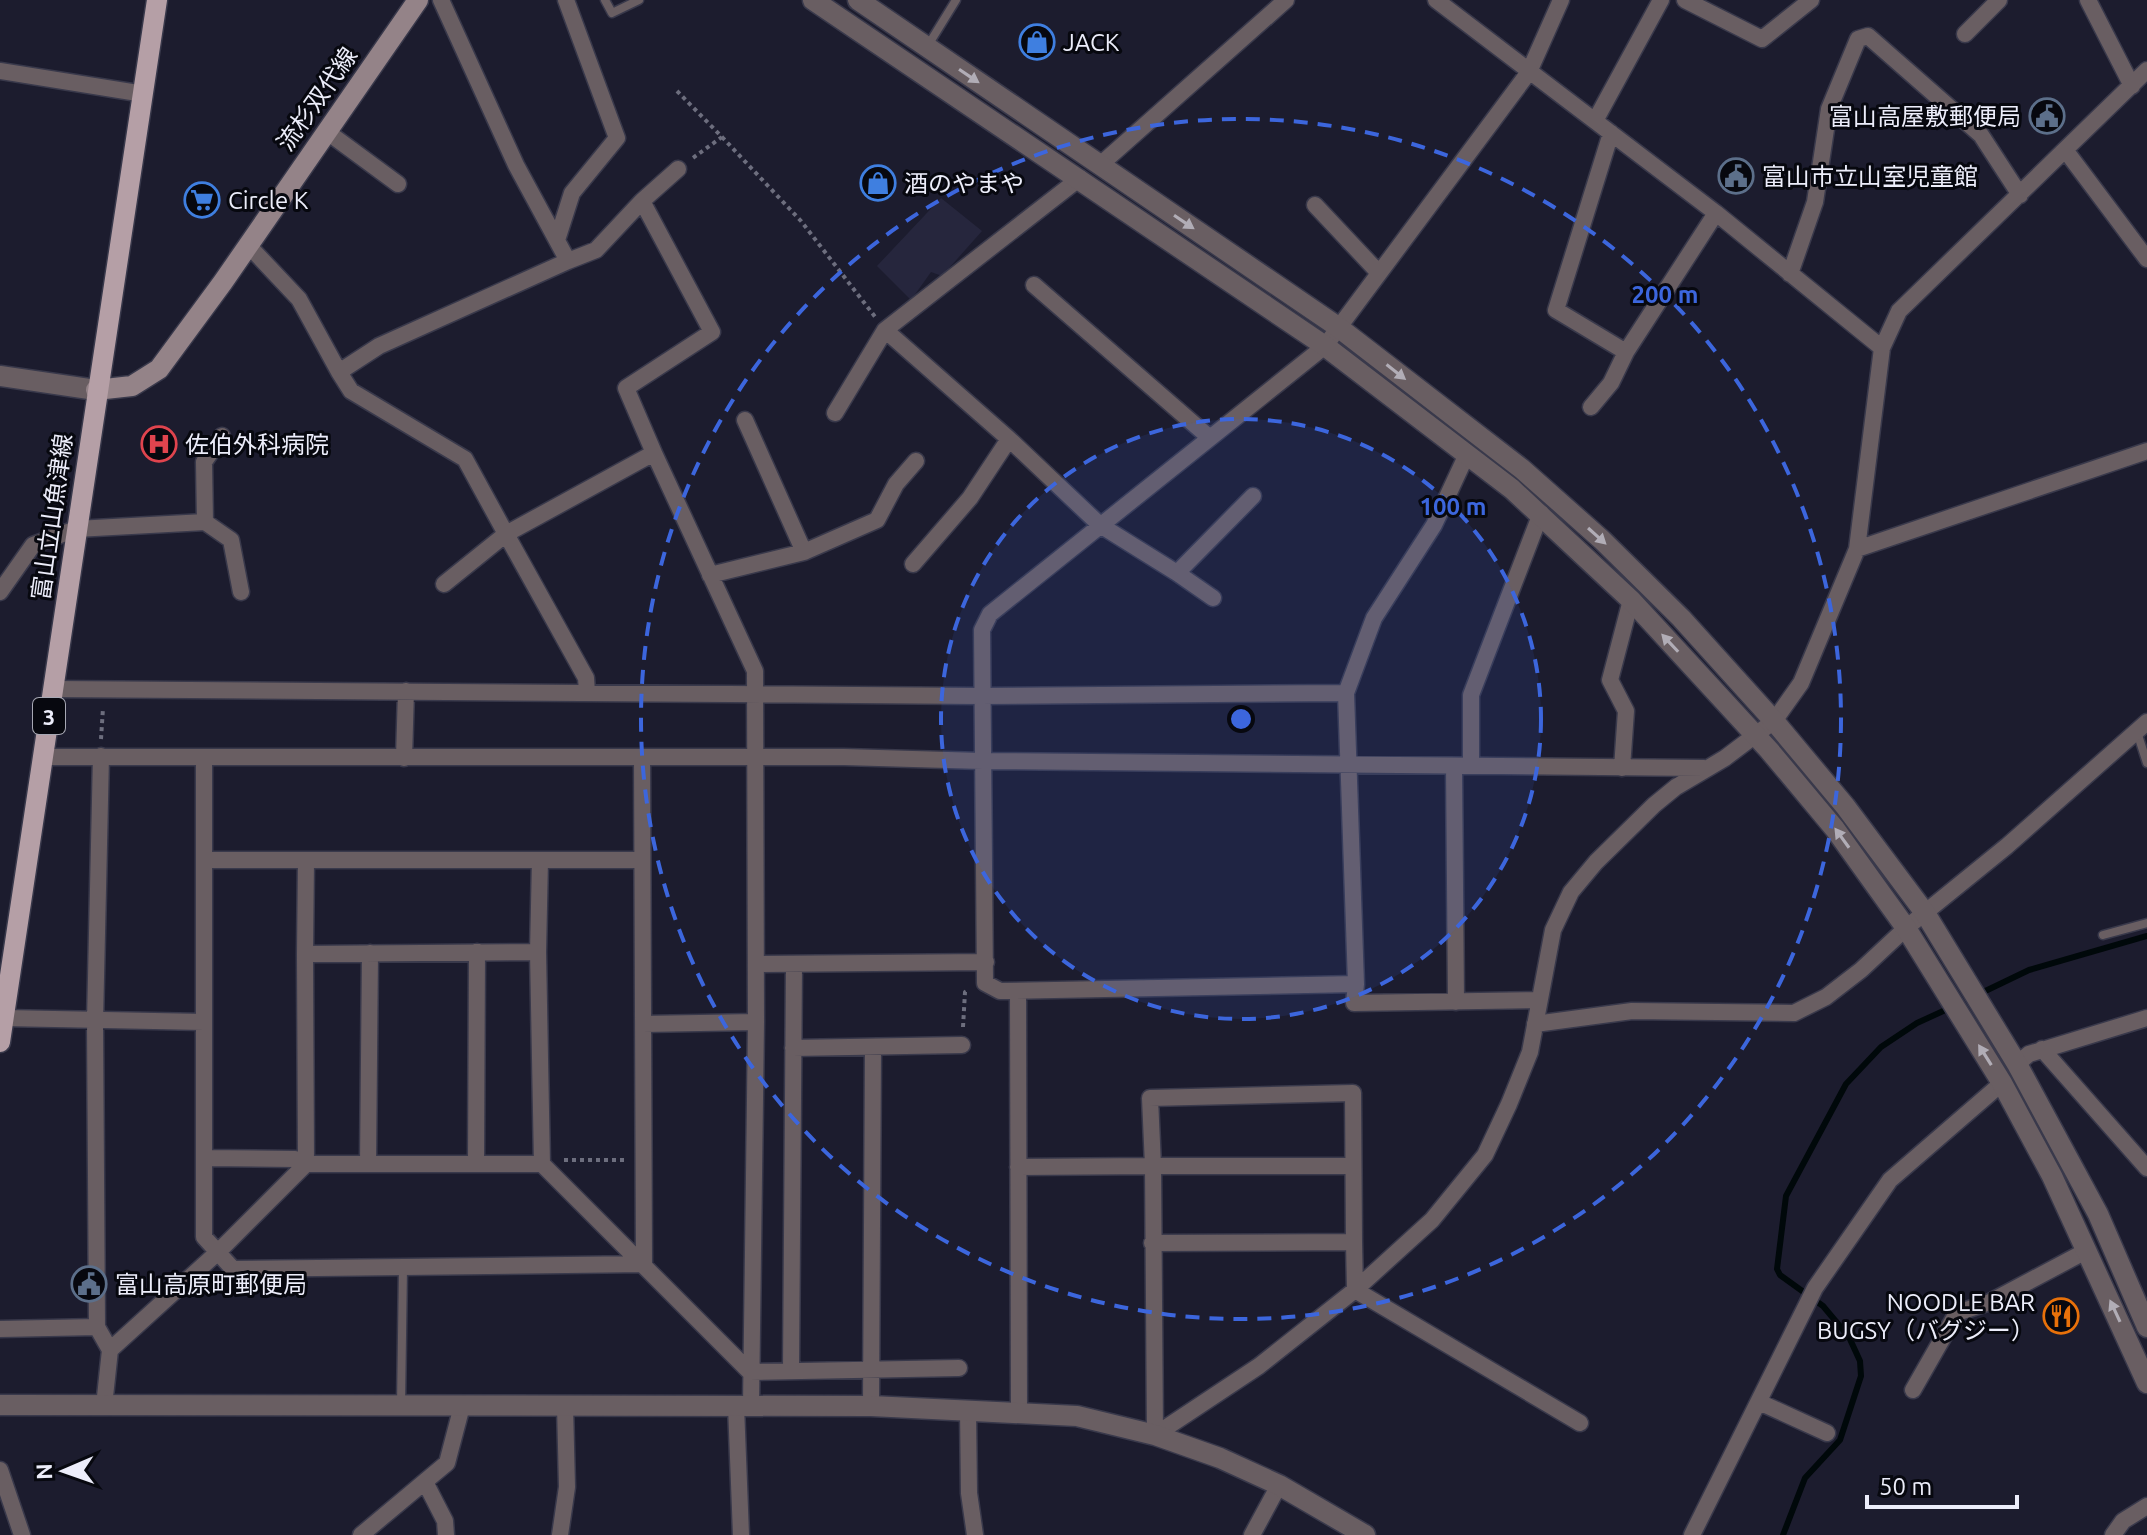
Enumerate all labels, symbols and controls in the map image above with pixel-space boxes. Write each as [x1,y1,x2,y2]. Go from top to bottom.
shop icon: JACK [1018,23,1056,61]
place label: JACK [1063,29,1120,56]
street label: 流杉双代線 [272,42,362,156]
one-way arrow [958,68,979,83]
public building icon: 富山高屋敷郵便局 [2028,97,2066,135]
place label: 富山高屋敷郵便局 [1829,103,2021,130]
public building icon: 富山市立山室児童館 [1717,157,1755,195]
place label: 富山市立山室児童館 [1762,163,1978,190]
shop icon: 酒のやまや [859,164,897,202]
place label: 酒のやまや [904,170,1024,197]
supermarket icon: Circle K [183,181,221,219]
place label: Circle K [228,187,309,214]
one-way arrow [1173,214,1194,229]
text: 200 m [1632,281,1698,308]
one-way arrow [1386,363,1406,379]
hospital icon: 佐伯外科病院 [140,425,178,463]
place label: 佐伯外科病院 [185,431,329,458]
street label: 富山立山魚津線 [27,432,77,602]
text: 100 m [1420,493,1486,520]
one-way arrow [1588,527,1607,545]
one-way arrow [1662,633,1680,652]
road number: 3 [33,698,65,734]
centre of rings [1227,705,1255,733]
one-way arrow [1834,828,1850,848]
one-way arrow [1978,1044,1992,1066]
public building icon: 富山高原町郵便局 [70,1265,108,1303]
place label: 富山高原町郵便局 [115,1271,307,1298]
place label: NOODLE BAR BUGSY（バグジー） [1817,1289,2035,1344]
restaurant icon: NOODLE BAR BUGSY（バグジー） [2042,1297,2080,1335]
one-way arrow [2108,1300,2122,1323]
north arrow [24,1431,104,1511]
scale bar [1867,1459,2017,1509]
text: N [31,1463,56,1480]
text: 50 m [1879,1473,1932,1500]

